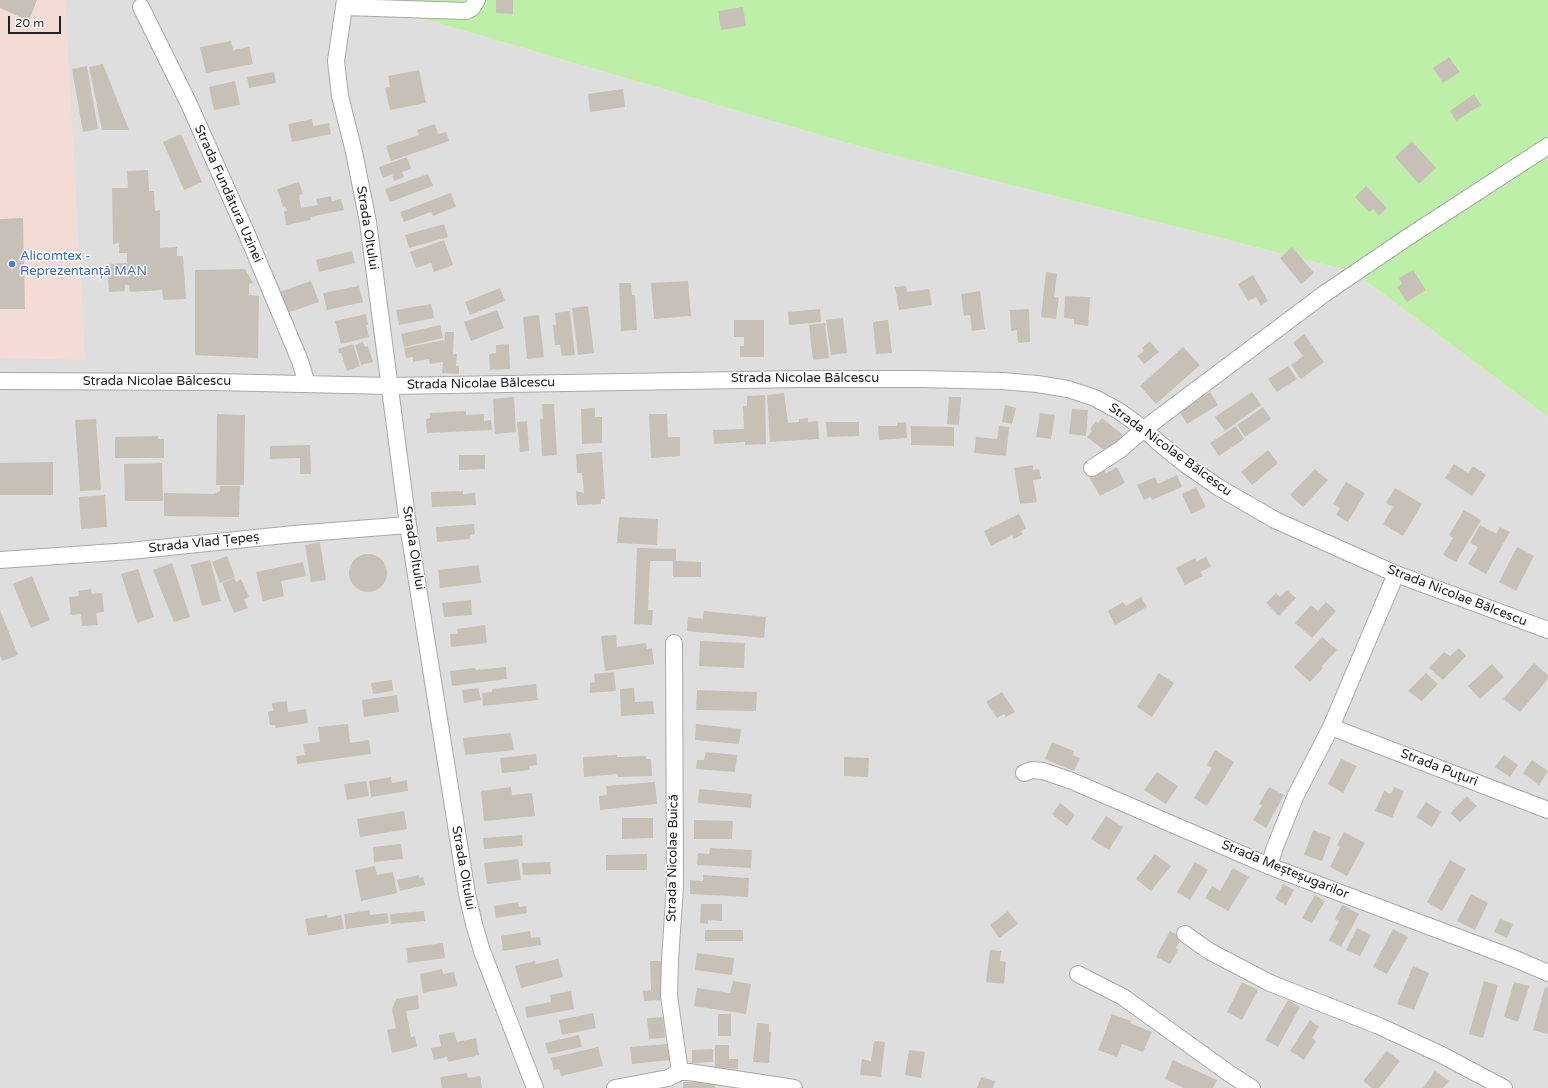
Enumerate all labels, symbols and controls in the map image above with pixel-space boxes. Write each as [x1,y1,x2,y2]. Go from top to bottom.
scale bar [10,8,63,34]
text: 20 m [15,16,44,30]
street label: Strada Fundătura Uzinei [191,123,265,265]
street label: Strada Oltului [353,185,381,271]
place label: Alicomtex - Reprezentanță MAN [20,249,147,280]
marker: Alicomtex - Reprezentanță MAN [7,259,17,269]
street label: Strada Nicolae Bălcescu [731,371,879,387]
street label: Strada Nicolae Bălcescu [83,374,231,390]
street label: Strada Nicolae Bălcescu [407,375,555,393]
street label: Strada Nicolae Bălcescu [1105,400,1235,500]
street label: Strada Oltului [399,505,427,591]
street label: Strada Vlad Țepeș [148,529,260,557]
street label: Strada Nicolae Bălcescu [1385,562,1529,630]
street label: Strada Puțuri [1398,746,1480,790]
street label: Strada Nicolae Buică [664,794,682,922]
street label: Strada Oltului [448,825,478,911]
street label: Strada Meșteșugarilor [1219,837,1351,903]

